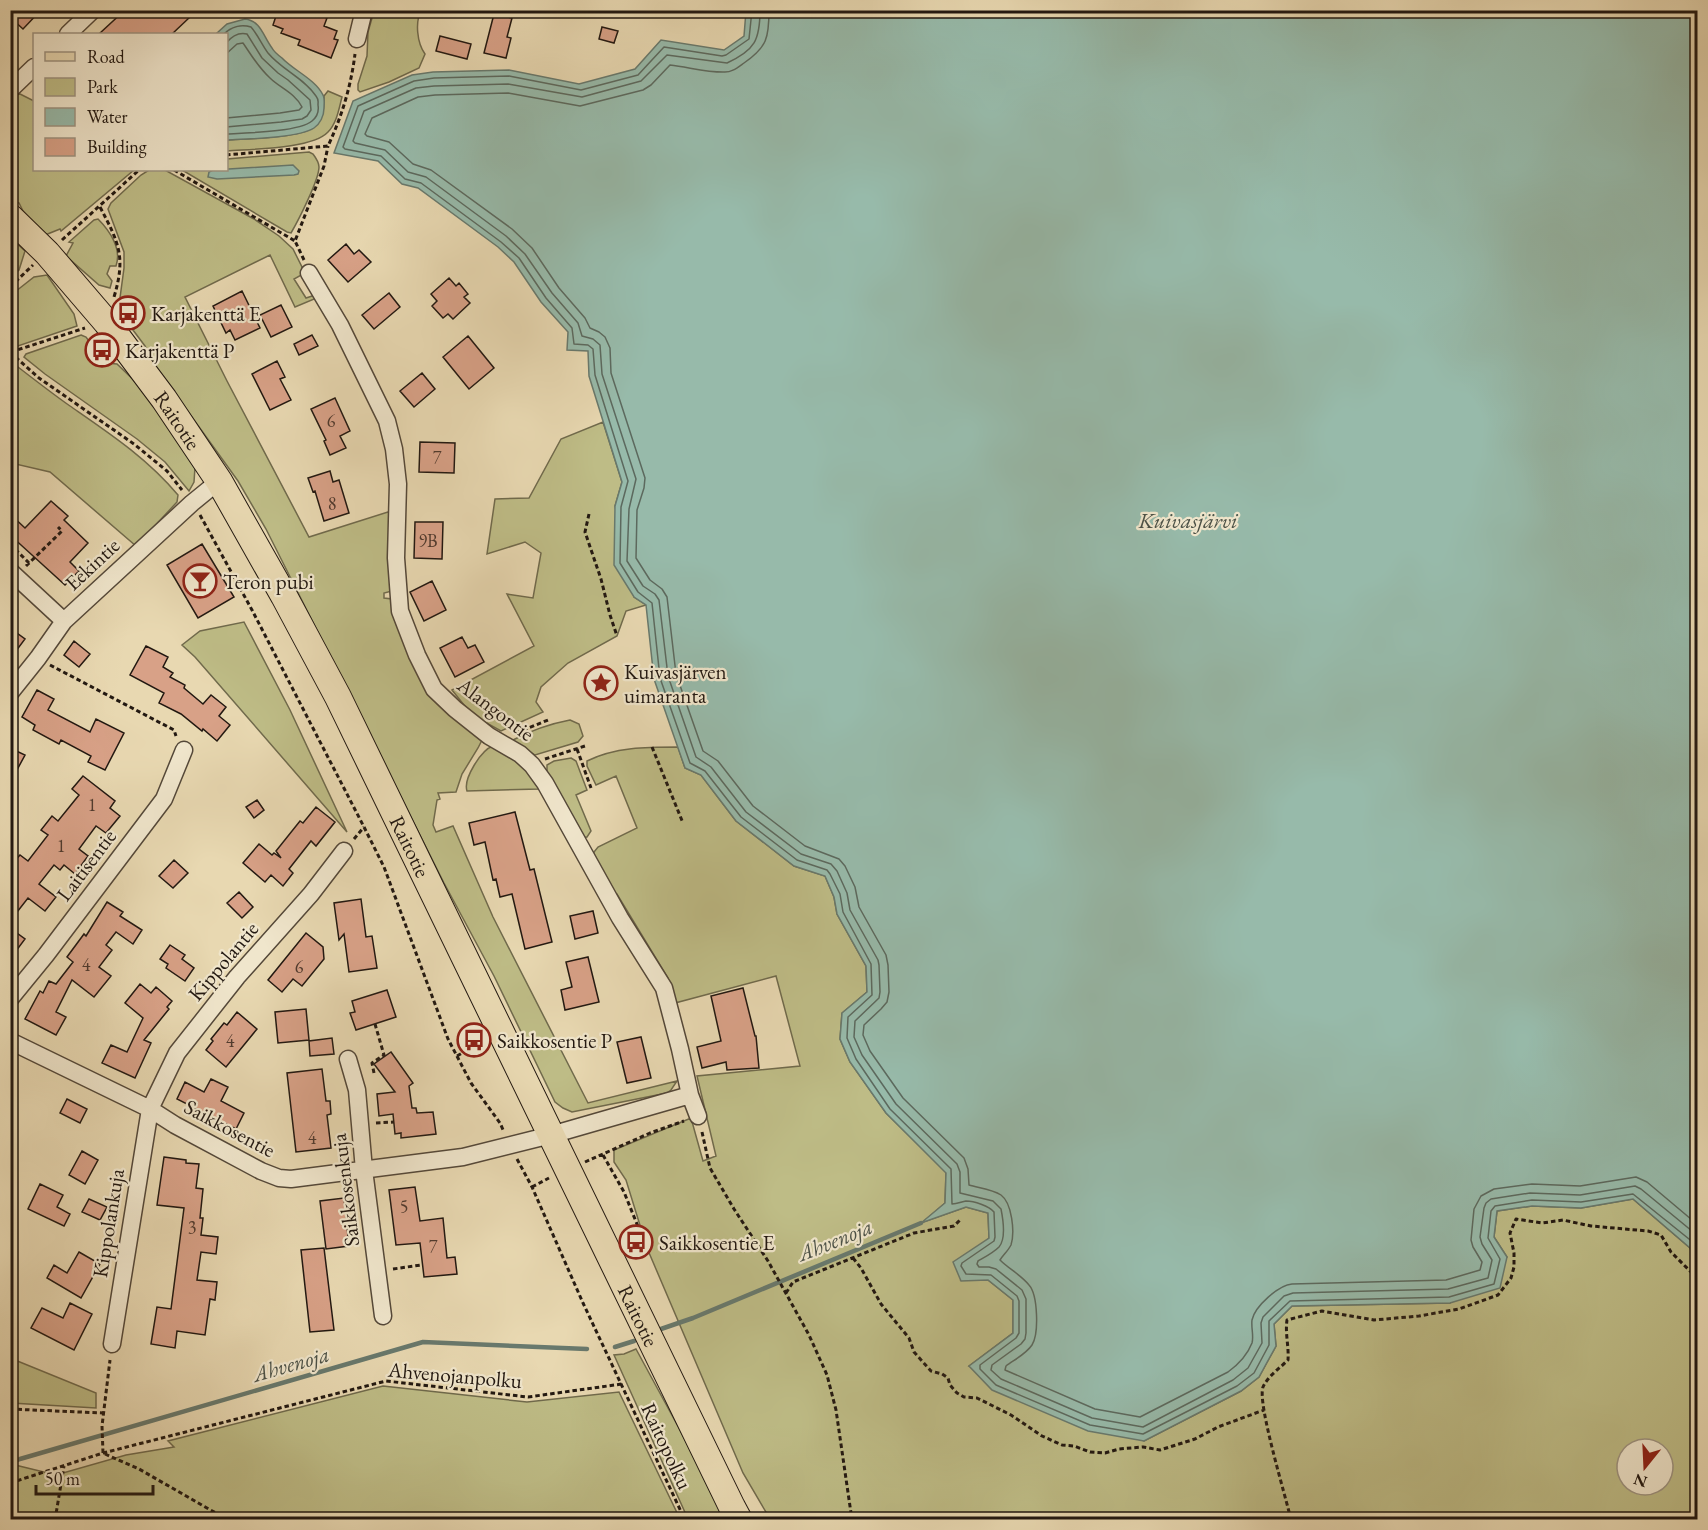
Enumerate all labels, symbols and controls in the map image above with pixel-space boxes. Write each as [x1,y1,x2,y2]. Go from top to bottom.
legend [33,33,228,171]
text: Road [87,45,126,68]
text: Park [87,75,118,98]
text: Water [87,105,128,128]
text: Building [87,135,147,158]
bus stop icon: Karjakenttä E [110,295,146,331]
place label: Karjakenttä E [151,300,261,327]
bus stop icon: Karjakenttä P [84,332,120,368]
place label: Karjakenttä P [125,337,235,364]
street label: Raitotie [149,385,207,455]
house number: 6 [327,409,336,432]
house number: 7 [433,446,442,469]
house number: 8 [328,492,336,515]
water label: Kuivasjärvi [1138,506,1239,535]
house number: 9B [418,529,438,552]
street label: Eekintie [59,532,125,596]
bar icon: Teron pubi [182,563,218,599]
place label: Teron pubi [223,568,314,595]
place label: Kuivasjärven uimaranta [624,658,727,709]
place icon: Kuivasjärven uimaranta [583,665,619,701]
street label: Alangontie [451,671,540,747]
house number: 1 [88,793,96,816]
street label: Raitotie [384,811,437,881]
street label: Laitisentie [50,824,122,906]
house number: 1 [57,834,65,857]
street label: Kippolantie [182,916,264,1006]
house number: 4 [82,953,91,976]
house number: 6 [295,955,304,978]
bus stop icon: Saikkosentie P [456,1022,492,1058]
place label: Saikkosentie P [497,1027,613,1054]
house number: 4 [226,1029,235,1052]
street label: Saikkosentie [180,1093,280,1163]
house number: 4 [308,1126,317,1149]
street label: Saikkosenkuja [325,1131,365,1248]
street label: Kippolankuja [86,1166,130,1279]
house number: 5 [400,1195,408,1218]
water label: Ahvenoja [791,1212,877,1269]
house number: 3 [188,1216,196,1239]
bus stop icon: Saikkosentie E [618,1224,654,1260]
place label: Saikkosentie E [659,1229,775,1256]
house number: 7 [429,1235,438,1258]
street label: Raitotie [612,1280,665,1351]
water label: Ahvenoja [247,1339,333,1389]
street label: Ahvenojanpolku [386,1356,523,1394]
street label: Raitopolku [635,1398,699,1494]
north arrow [1615,1437,1675,1497]
scale bar [36,1458,153,1496]
text: 50 m [45,1467,80,1490]
text: N [1631,1469,1650,1493]

